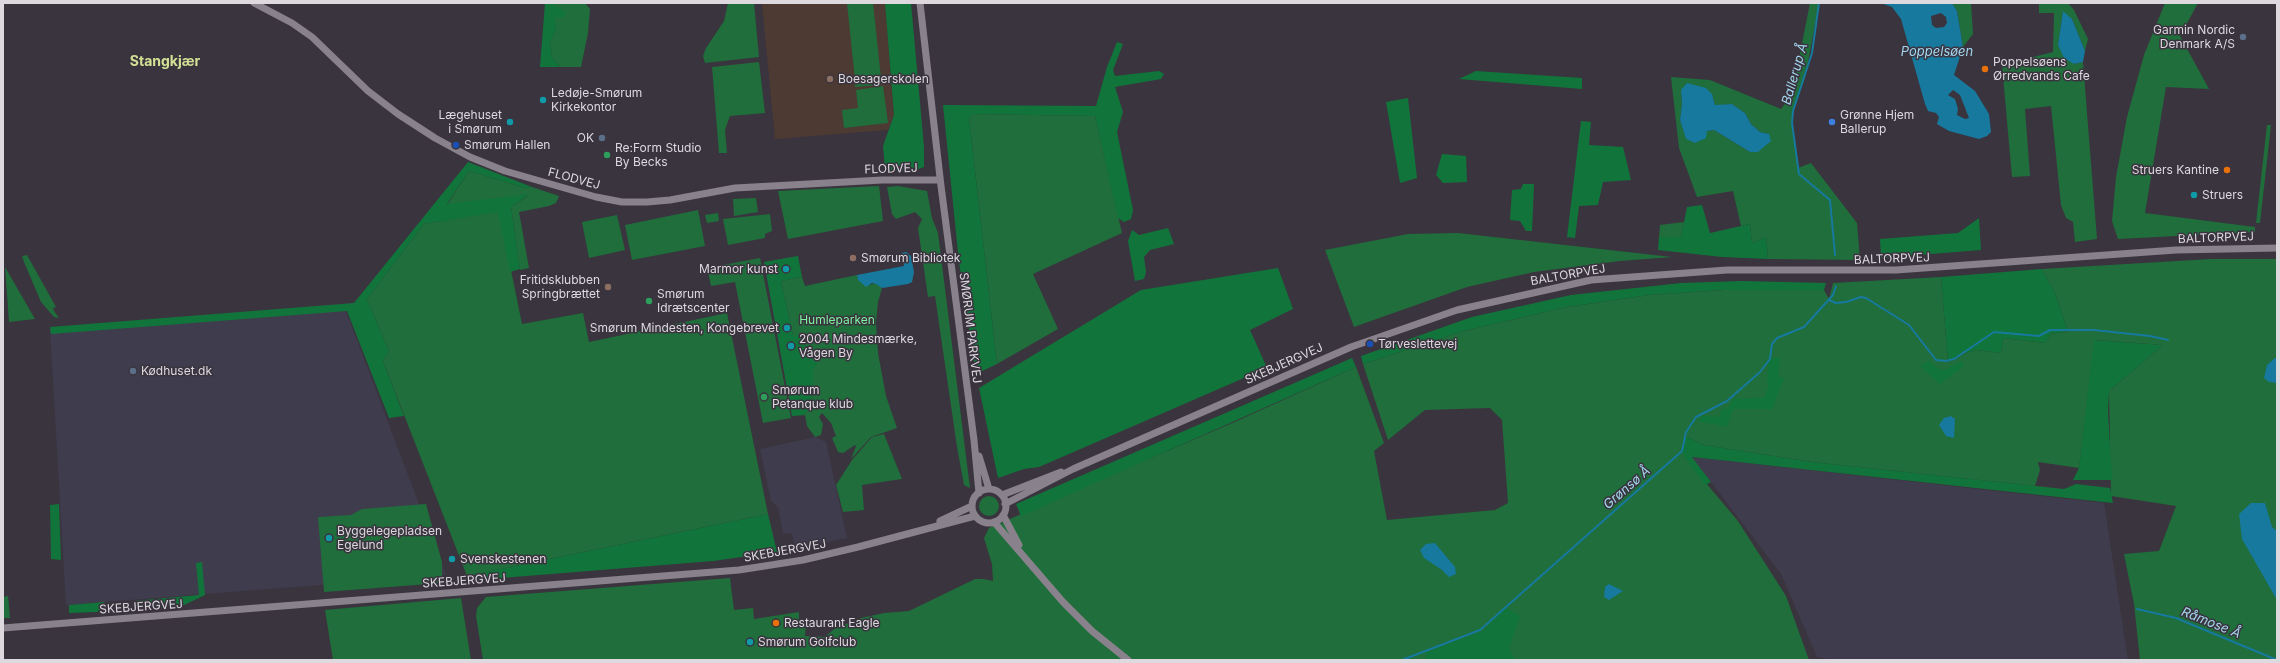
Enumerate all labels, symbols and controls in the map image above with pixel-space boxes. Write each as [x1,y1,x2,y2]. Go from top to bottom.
place label: Garmin Nordic Denmark A/S [2153,23,2235,51]
marker: Garmin Nordic Denmark A/S [2238,32,2248,42]
water label: Ballerup Å [1779,41,1811,107]
water label: Poppelsøen [1901,44,1973,60]
district label: Stangkjær [130,54,200,70]
place label: Poppelsøens Ørredvands Cafe [1993,55,2090,83]
marker: Poppelsøens Ørredvands Cafe [1980,64,1990,74]
place label: Boesagerskolen [838,72,929,86]
marker: Boesagerskolen [825,74,835,84]
place label: Ledøje-Smørum Kirkekontor [551,86,642,114]
marker: Ledøje-Smørum Kirkekontor [538,95,548,105]
place label: Lægehuset i Smørum [438,108,502,136]
place label: Grønne Hjem Ballerup [1840,108,1914,136]
marker: Lægehuset i Smørum [505,117,515,127]
marker: Grønne Hjem Ballerup [1827,117,1837,127]
place label: OK [577,131,594,145]
marker: OK [597,133,607,143]
place label: Smørum Hallen [464,138,550,152]
marker: Smørum Hallen [451,140,461,150]
place label: Re:Form Studio By Becks [615,141,702,169]
marker: Re:Form Studio By Becks [602,150,612,160]
street label: FLODVEJ [864,161,918,177]
place label: Struers Kantine [2132,163,2219,177]
street label: FLODVEJ [546,165,602,193]
marker: Struers Kantine [2222,165,2232,175]
place label: Struers [2202,188,2243,202]
marker: Struers [2189,190,2199,200]
street label: BALTORPVEJ [2178,229,2254,247]
street label: BALTORPVEJ [1854,250,1930,268]
place label: Smørum Bibliotek [861,251,960,265]
marker: Smørum Bibliotek [848,253,858,263]
street label: BALTORPVEJ [1529,261,1607,289]
place label: Marmor kunst [699,262,778,276]
marker: Marmor kunst [781,264,791,274]
street label: SMØRUM PARKVEJ [956,272,984,384]
place label: Fritidsklubben Springbrættet [520,273,600,301]
marker: Fritidsklubben Springbrættet [603,282,613,292]
place label: Smørum Idrætscenter [657,287,730,315]
marker: Smørum Idrætscenter [644,296,654,306]
park label: Humleparken [799,313,875,327]
place label: Smørum Mindesten, Kongebrevet [590,321,779,335]
marker: Smørum Mindesten, Kongebrevet [782,323,792,333]
place label: 2004 Mindesmærke, Vågen By [799,332,917,360]
place label: Tørveslettevej [1378,337,1457,351]
marker: Tørveslettevej [1365,339,1375,349]
street label: SKEBJERGVEJ [1243,340,1325,388]
marker: 2004 Mindesmærke, Vågen By [786,341,796,351]
place label: Kødhuset.dk [141,364,212,378]
marker: Kødhuset.dk [128,366,138,376]
place label: Smørum Petanque klub [772,383,853,411]
marker: Smørum Petanque klub [759,392,769,402]
water label: Grønsø Å [1600,463,1654,513]
place label: Byggelegepladsen Egelund [337,524,442,552]
marker: Byggelegepladsen Egelund [324,533,334,543]
street label: SKEBJERGVEJ [743,537,827,565]
place label: Svenskestenen [460,552,546,566]
marker: Svenskestenen [447,554,457,564]
street label: SKEBJERGVEJ [422,571,506,591]
street label: SKEBJERGVEJ [99,597,183,617]
water label: Råmose Å [2179,604,2243,642]
place label: Restaurant Eagle [784,616,880,630]
marker: Restaurant Eagle [771,618,781,628]
place label: Smørum Golfclub [758,635,856,649]
marker: Smørum Golfclub [745,637,755,647]

